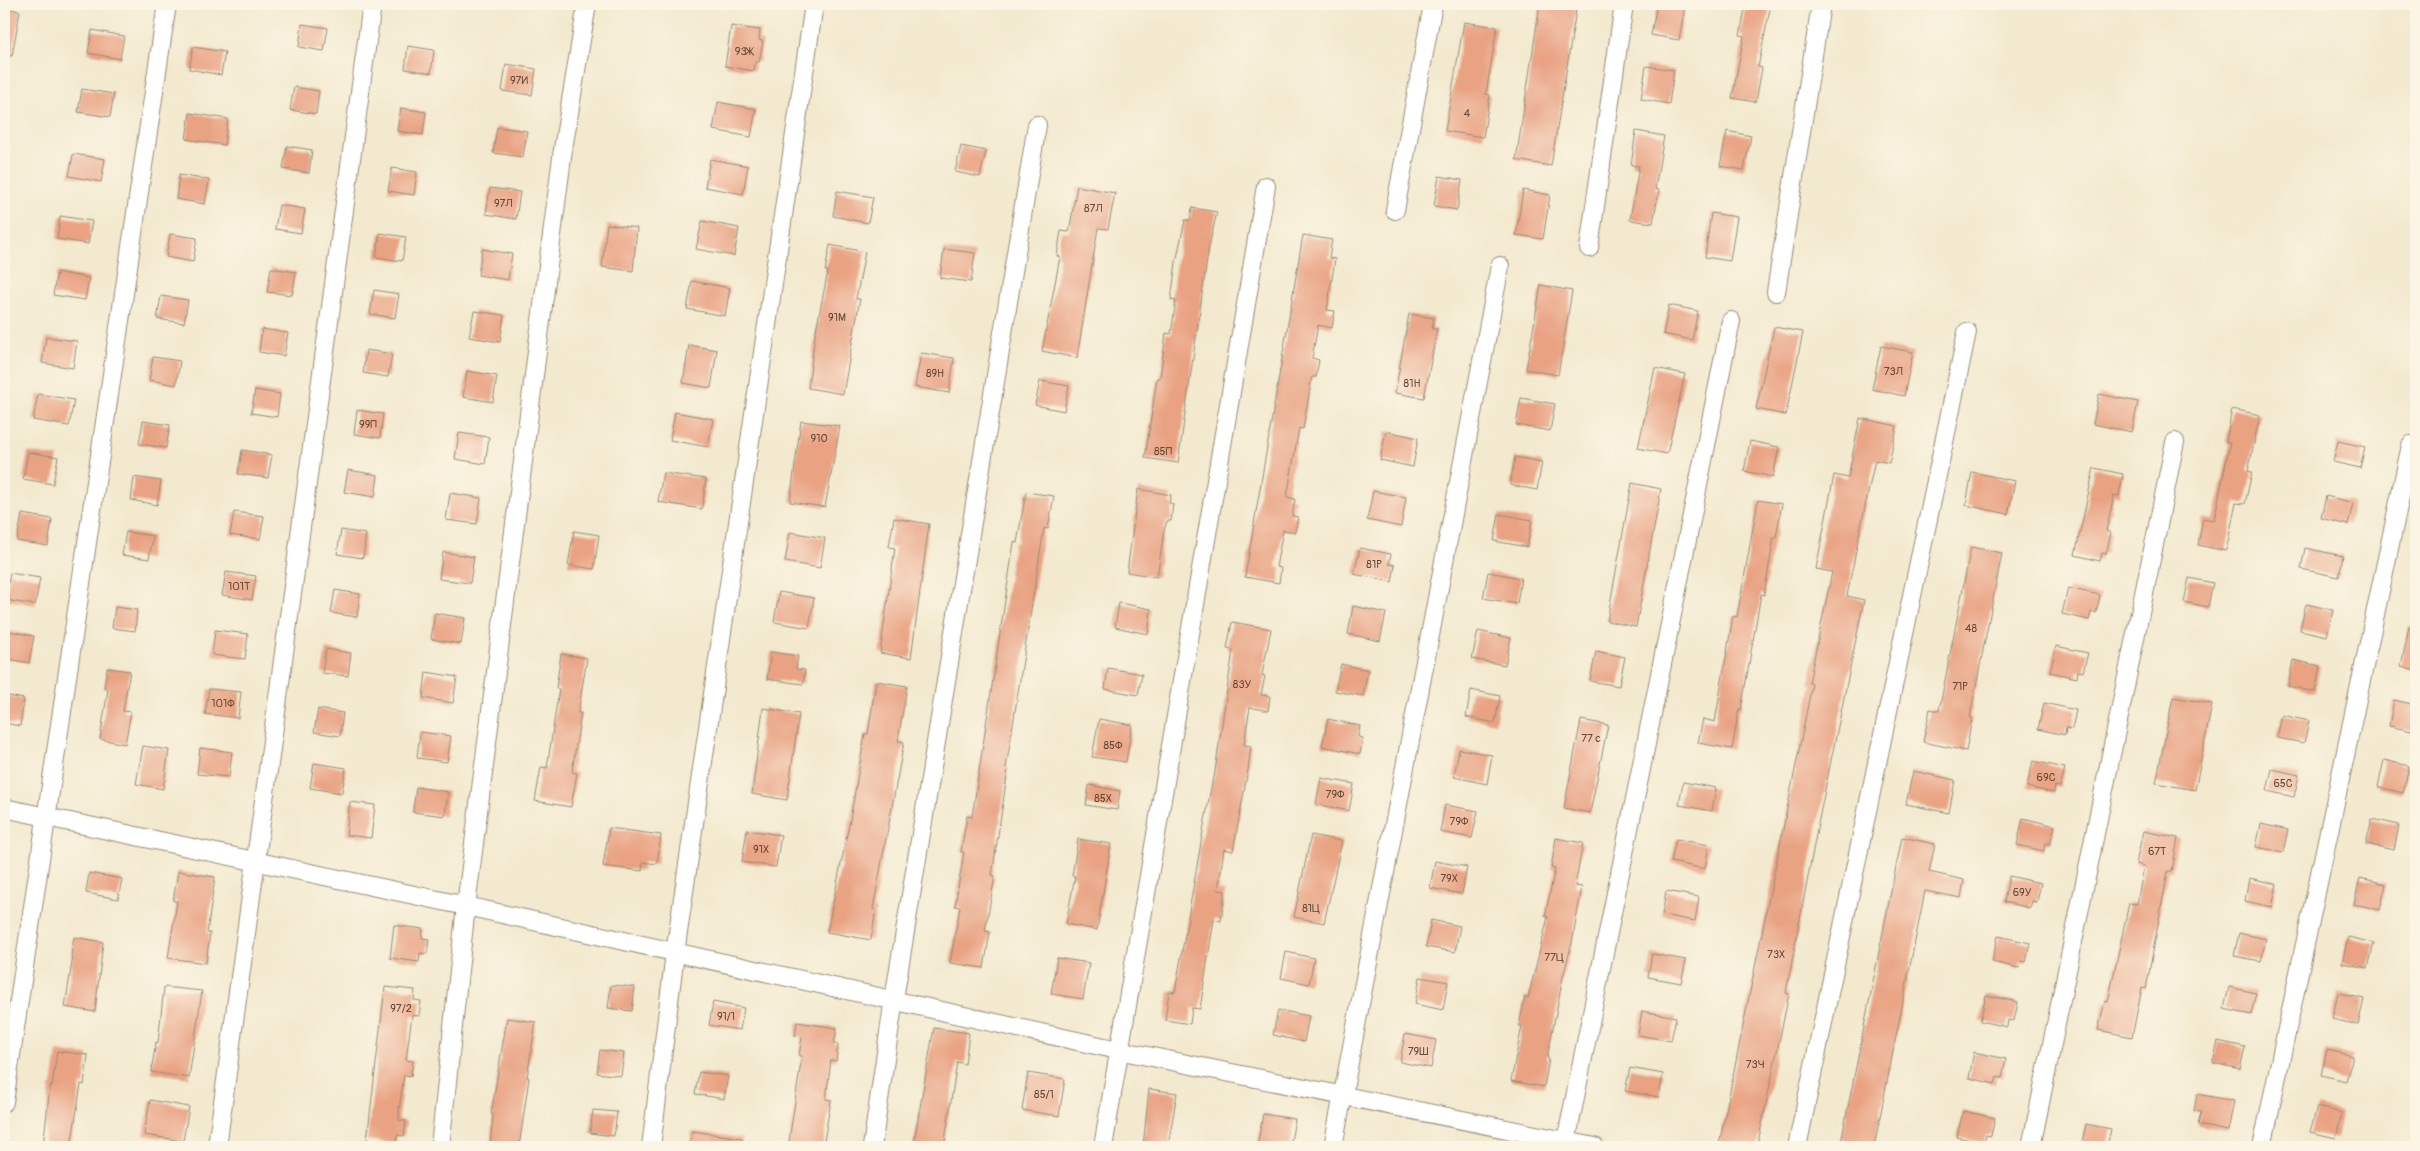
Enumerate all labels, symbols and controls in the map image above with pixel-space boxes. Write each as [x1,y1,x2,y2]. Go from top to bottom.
house number: 93Ж [735,45,755,58]
house number: 97И [510,74,528,87]
house number: 4 [1464,107,1471,120]
house number: 97Л [494,197,512,210]
house number: 87Л [1084,202,1102,215]
house number: 91М [828,311,846,324]
house number: 73Л [1884,365,1903,378]
house number: 89Н [926,367,944,380]
house number: 81Н [1404,377,1420,390]
house number: 99П [359,418,377,431]
house number: 91О [811,432,827,445]
house number: 85П [1154,445,1172,458]
house number: 81Р [1366,558,1382,571]
house number: 101Т [228,580,250,593]
house number: 48 [1965,622,1977,635]
house number: 83У [1233,678,1252,691]
house number: 71Р [1952,680,1968,693]
house number: 101Ф [211,697,235,710]
house number: 77 с [1581,732,1601,745]
house number: 85Ф [1104,739,1123,752]
house number: 69С [2037,771,2056,784]
house number: 65С [2273,777,2293,790]
house number: 79Ф [1326,788,1345,801]
house number: 85Х [1094,792,1112,805]
house number: 79Ф [1450,815,1469,828]
house number: 91Х [753,843,769,856]
house number: 67Т [2148,845,2166,858]
house number: 79Х [1440,872,1458,885]
house number: 69У [2013,886,2032,899]
house number: 81Ц [1302,902,1320,915]
house number: 73Х [1767,948,1785,961]
house number: 77Ц [1544,951,1564,964]
house number: 97/2 [390,1002,412,1015]
house number: 91/1 [717,1010,735,1023]
house number: 79Ш [1408,1045,1428,1058]
house number: 73Ч [1746,1058,1765,1071]
house number: 85/1 [1034,1088,1054,1101]

